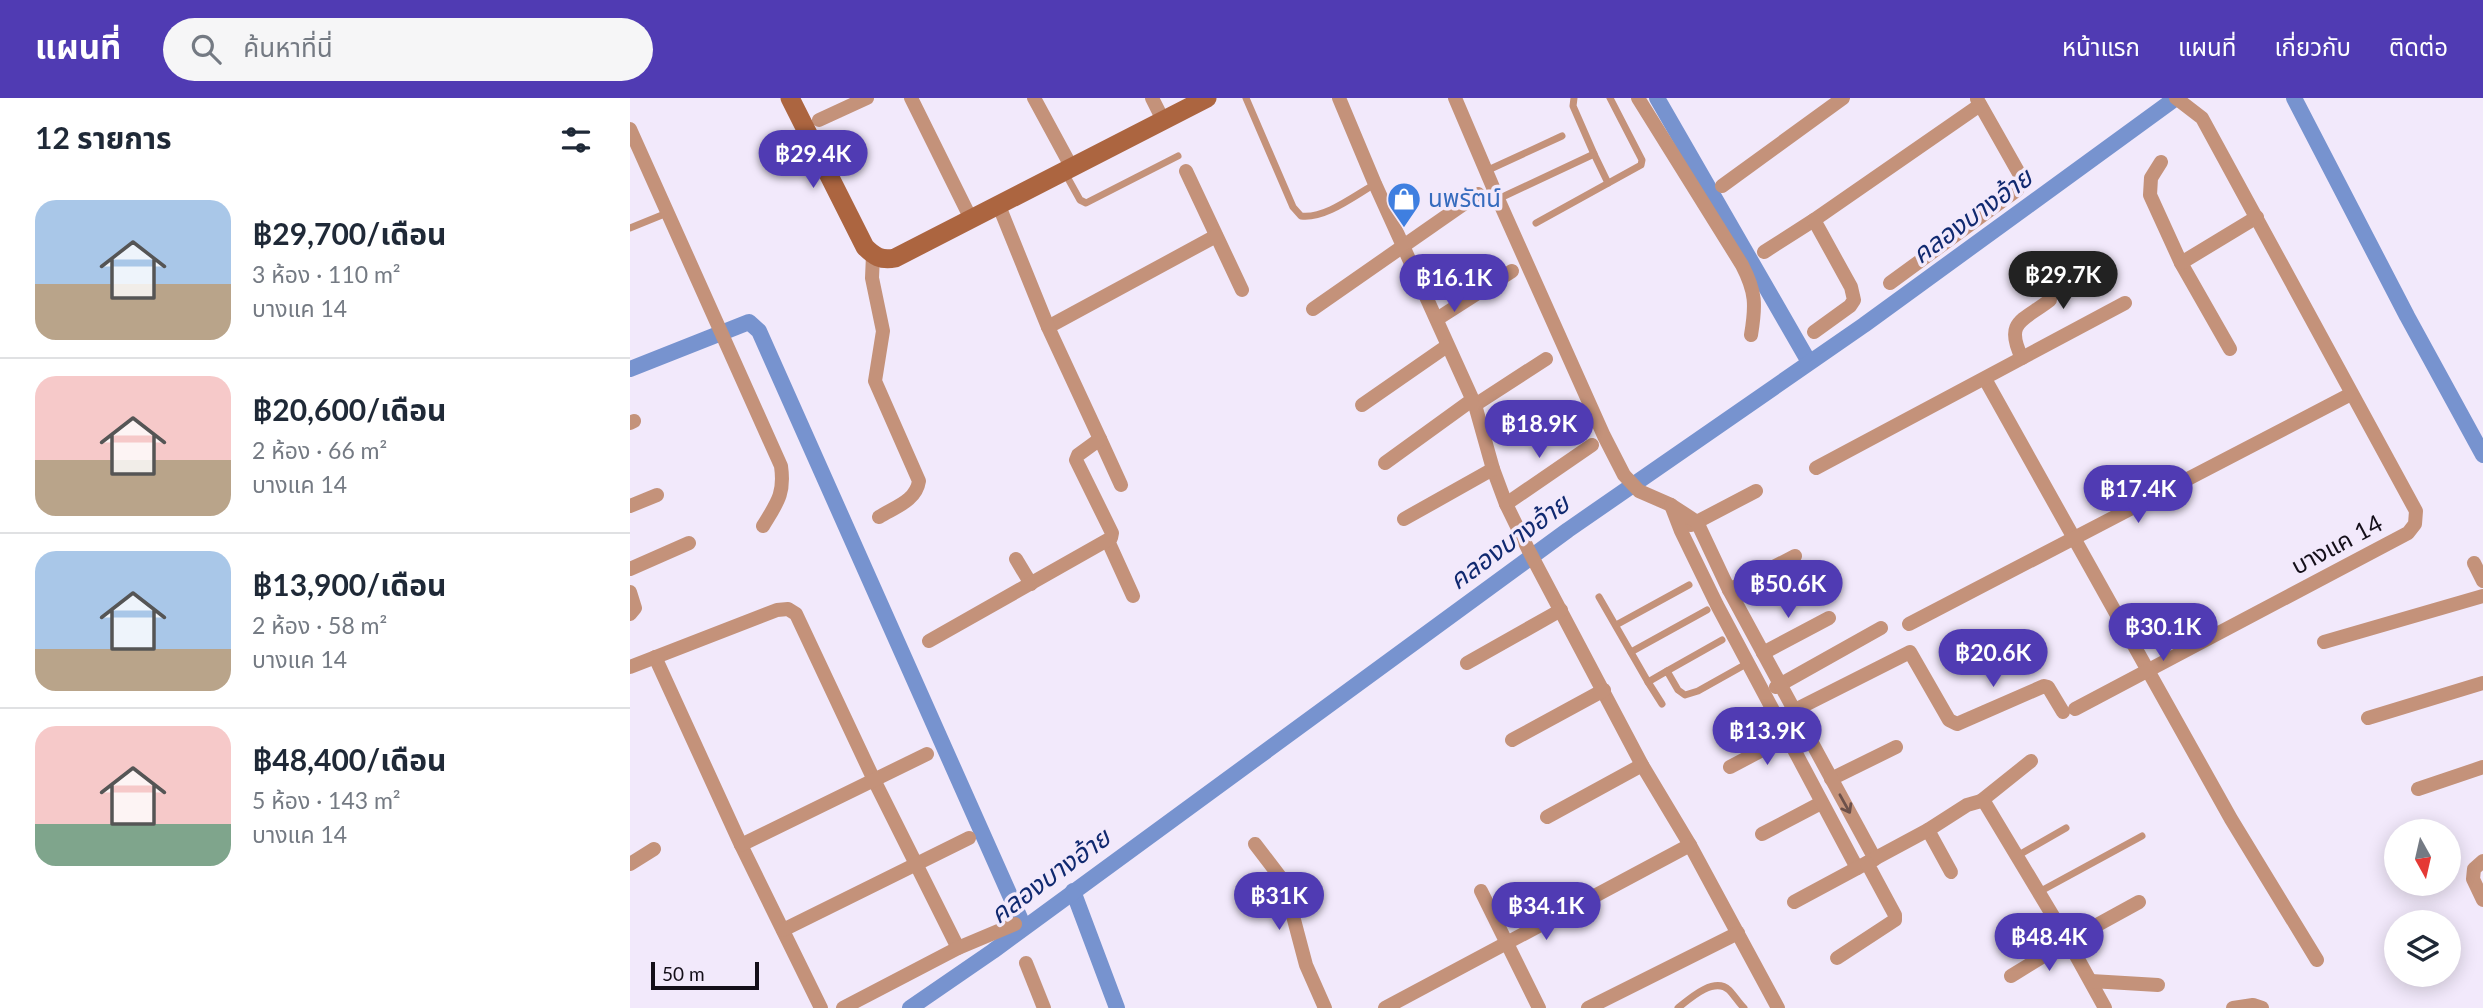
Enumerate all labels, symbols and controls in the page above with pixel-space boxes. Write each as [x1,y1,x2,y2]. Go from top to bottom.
search box [163,18,653,81]
text: แผนที่ [35,26,121,66]
icon: search [187,30,225,68]
text: ค้นหาที่นี่ [243,31,333,63]
text: หน้าแรก [2062,32,2140,61]
text: แผนที่ [2178,32,2236,61]
text: เกี่ยวกับ [2274,32,2351,61]
text: ติดต่อ [2389,32,2448,61]
text: 12 รายการ [35,119,172,155]
icon: filters [557,121,595,159]
pin: ฿29.4K [756,130,870,190]
text: ฿29.4K [775,139,851,167]
water label: คลองบางอ้าย [1905,160,2039,270]
shop icon: นพรัตน์ [1385,180,1423,229]
place label: นพรัตน์ [1428,183,1501,212]
text: ฿29,700/เดือน [252,215,446,251]
icon: home [91,228,175,312]
pin: ฿29.7K [2006,252,2120,311]
pin: ฿16.1K [1397,254,1511,314]
text: 3 ห้อง · 110 m² [252,260,401,288]
text: ฿29.7K [2025,260,2101,288]
text: ฿16.1K [1416,263,1492,291]
text: บางแค 14 [252,294,347,322]
text: ฿20,600/เดือน [252,391,446,427]
pin: ฿18.9K [1482,400,1596,460]
icon: home [91,404,175,488]
text: ฿18.9K [1501,409,1577,437]
text: 2 ห้อง · 66 m² [252,436,387,464]
pin: ฿17.4K [2081,466,2195,525]
text: บางแค 14 [252,470,347,498]
text: ฿17.4K [2100,474,2176,502]
water label: คลองบางอ้าย [1442,486,1576,596]
street label: บางแค 14 [2286,508,2387,580]
pin: ฿50.6K [1731,560,1845,620]
text: ฿13,900/เดือน [252,566,446,602]
text: ฿50.6K [1750,569,1826,597]
icon: home [91,579,175,663]
pin: ฿30.1K [2106,603,2220,663]
text: 2 ห้อง · 58 m² [252,611,387,639]
text: ฿30.1K [2125,612,2201,640]
pin: ฿20.6K [1936,630,2050,689]
text: ฿20.6K [1955,638,2031,666]
text: บางแค 14 [252,645,347,673]
pin: ฿13.9K [1710,708,1824,767]
text: ฿13.9K [1729,716,1805,744]
text: ฿48,400/เดือน [252,741,446,777]
icon: home [91,754,175,838]
text: 5 ห้อง · 143 m² [252,786,401,814]
one-way arrow [1839,793,1852,814]
north arrow [2384,819,2460,896]
map controls [2384,819,2461,987]
text: บางแค 14 [252,820,347,848]
water label: คลองบางอ้าย [983,820,1117,930]
pin: ฿31K [1238,872,1320,932]
text: ฿31K [1250,881,1308,909]
pin: ฿34.1K [1489,882,1603,942]
text: ฿34.1K [1508,891,1584,919]
button: layers [2384,910,2461,987]
pin: ฿48.4K [1992,914,2106,973]
text: ฿48.4K [2011,922,2087,950]
scale bar [651,959,760,991]
text: 50 m [662,962,705,985]

